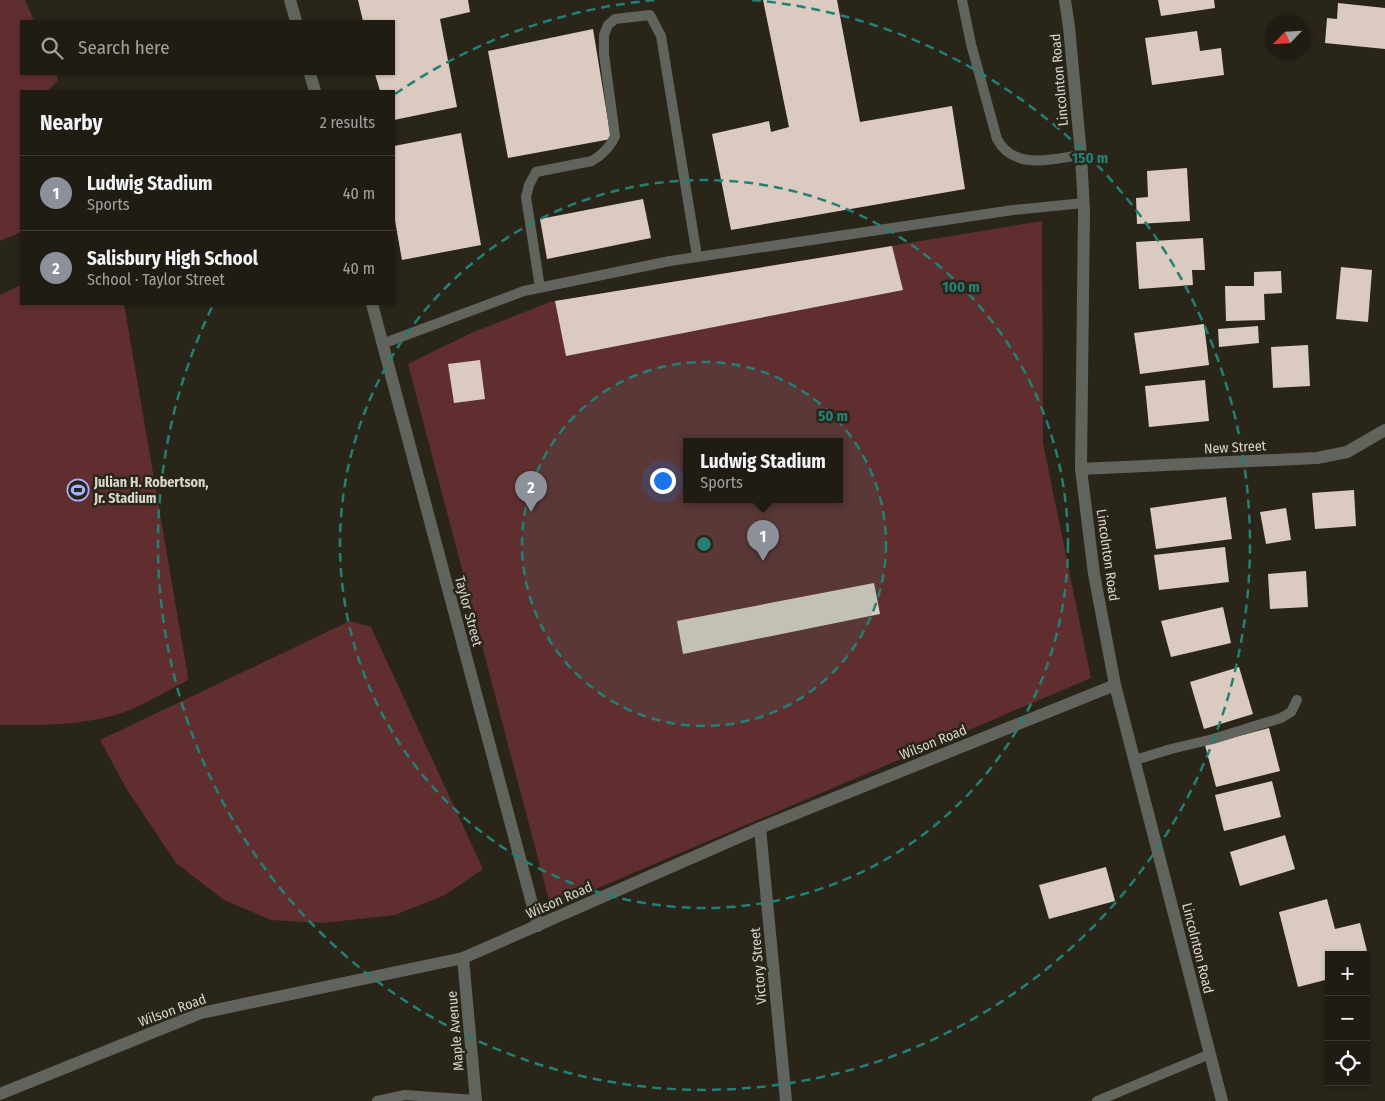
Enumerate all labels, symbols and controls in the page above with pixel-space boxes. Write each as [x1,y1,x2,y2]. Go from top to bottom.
north arrow [1265,15,1310,60]
search box [20,20,395,75]
street label: Lincolnton Road [1047,33,1072,127]
icon: search [38,34,66,62]
text: Search here [78,36,170,59]
text: Nearby [40,110,102,136]
text: 2 results [320,113,375,132]
text: 150 m [1072,149,1108,167]
text: Ludwig Stadium [87,172,213,195]
text: 1 [53,184,59,203]
text: 40 m [343,184,375,203]
text: Sports [87,195,130,214]
text: Salisbury High School [87,247,258,270]
text: 2 [52,259,60,278]
text: 40 m [343,259,375,278]
text: School · Taylor Street [87,270,225,289]
text: 100 m [942,278,980,296]
text: 50 m [818,407,848,425]
street label: New Street [1203,437,1267,458]
popup [683,438,843,503]
text: Ludwig Stadium [700,450,826,473]
your location [650,468,676,494]
pin: 2 [515,471,547,512]
text: Sports [700,473,743,492]
place label: Julian H. Robertson, Jr. Stadium [93,474,209,507]
sports icon: Julian H. Robertson, Jr. Stadium [66,478,90,502]
street label: Lincolnton Road [1093,508,1122,602]
pin: 1 [747,520,779,561]
centre of rings [695,535,713,553]
street label: Taylor Street [451,574,486,649]
street label: Wilson Road [897,721,969,764]
street label: Wilson Road [523,878,595,923]
street label: Lincolnton Road [1178,901,1217,995]
street label: Victory Street [747,926,770,1005]
map controls [1325,951,1370,1086]
button: + [1325,951,1370,996]
street label: Wilson Road [136,990,208,1031]
street label: Maple Avenue [444,990,467,1072]
button: − [1325,996,1370,1041]
button: locate [1325,1041,1370,1086]

